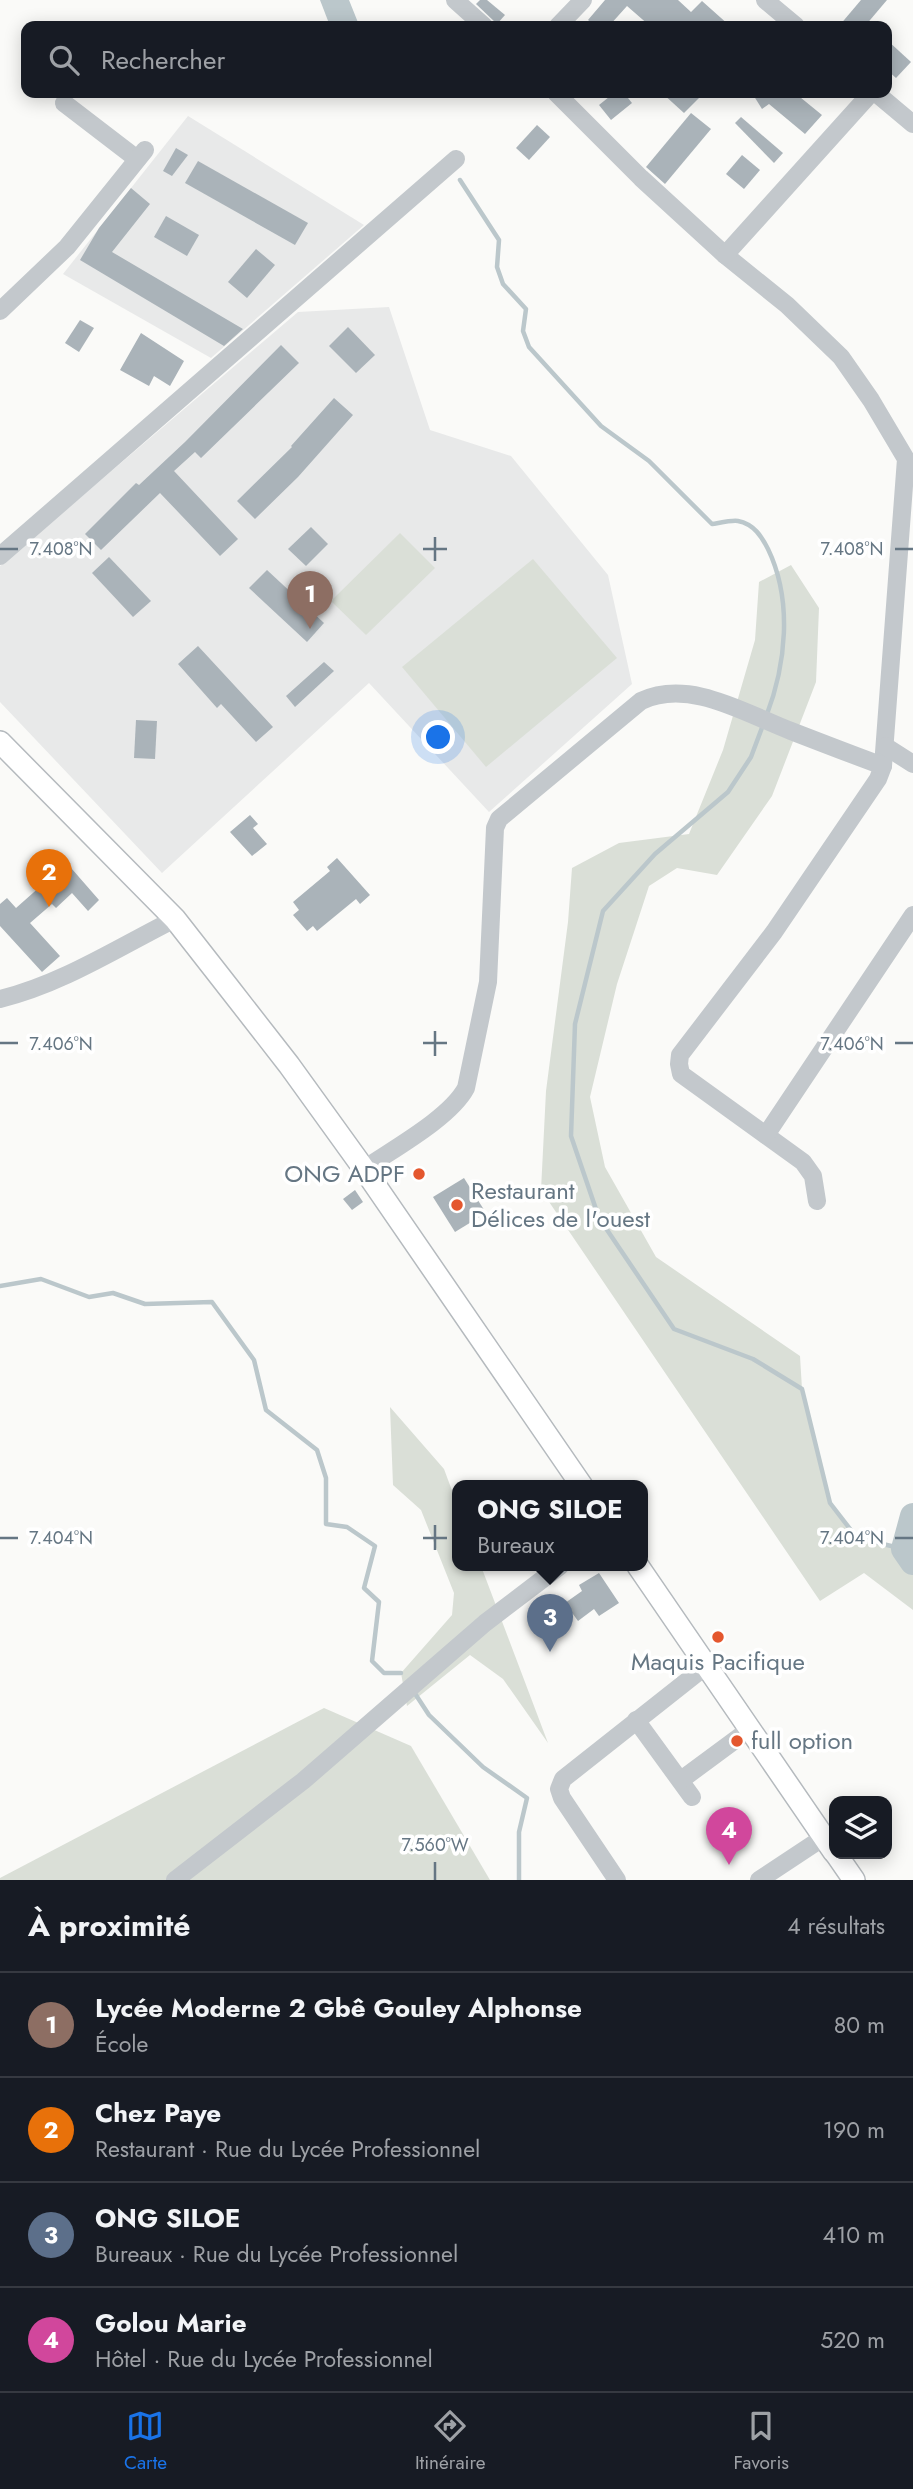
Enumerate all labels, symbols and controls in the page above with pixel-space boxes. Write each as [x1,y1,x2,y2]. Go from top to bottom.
search box [21,21,892,98]
icon: search [45,41,83,79]
text: Rechercher [101,41,225,79]
text: 7.408°N [29,536,93,562]
text: 7.408°N [820,536,884,562]
pin: 1 [287,571,333,629]
your location [421,720,455,754]
pin: 2 [26,849,72,907]
text: 7.406°N [29,1031,93,1057]
text: 7.406°N [820,1031,884,1057]
place label: ONG ADPF [284,1156,405,1191]
marker: ONG ADPF [411,1166,427,1182]
place label: Restaurant Délices de l'ouest [471,1173,650,1236]
marker: Restaurant Délices de l'ouest [449,1197,465,1213]
popup [452,1480,648,1571]
text: ONG SILOE [477,1490,623,1528]
text: 7.404°N [29,1525,93,1551]
text: 7.404°N [820,1525,884,1551]
text: Bureaux [477,1528,554,1562]
pin: 3 [527,1594,573,1652]
marker: Maquis Pacifique [710,1629,726,1645]
place label: Maquis Pacifique [631,1644,805,1679]
place label: full option [751,1723,853,1758]
marker: full option [729,1733,745,1749]
map controls [829,1796,892,1859]
button: layers [829,1796,892,1859]
pin: 4 [706,1807,752,1865]
text: 7.560°W [401,1832,469,1858]
text: À proximité [28,1904,191,1947]
text: 4 résultats [787,1909,885,1943]
text: Lycée Moderne 2 Gbê Gouley Alphonse [95,1989,582,2027]
text: 1 [45,2008,57,2042]
text: 80 m [834,2008,885,2042]
text: École [95,2027,148,2061]
text: Chez Paye [95,2094,221,2132]
text: 2 [43,2113,59,2147]
text: 190 m [823,2113,885,2147]
text: Restaurant · Rue du Lycée Professionnel [95,2132,480,2166]
text: ONG SILOE [95,2199,241,2237]
text: 3 [44,2218,58,2252]
text: 410 m [823,2218,885,2252]
text: Bureaux · Rue du Lycée Professionnel [95,2237,458,2271]
text: Golou Marie [95,2304,247,2342]
text: 4 [43,2323,59,2357]
text: 520 m [820,2323,885,2357]
text: Hôtel · Rue du Lycée Professionnel [95,2342,433,2376]
tab: Carte [124,2407,167,2476]
tab: Itinéraire [415,2407,485,2476]
tab: Favoris [733,2407,789,2476]

